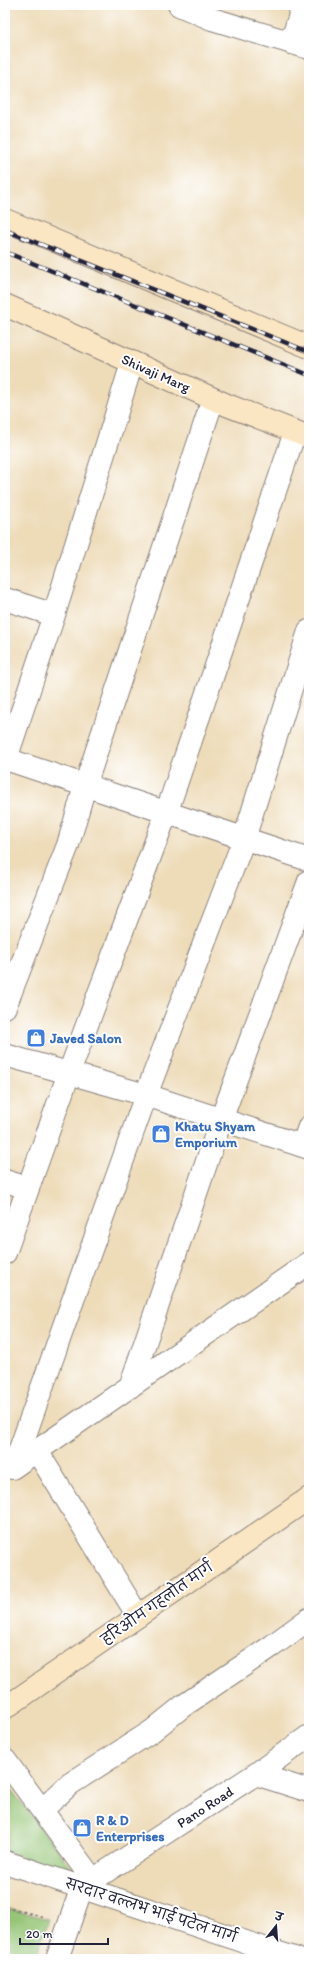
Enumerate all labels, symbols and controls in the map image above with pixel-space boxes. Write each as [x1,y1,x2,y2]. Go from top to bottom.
street label: Shivaji Marg [119,351,194,397]
shop icon: Javed Salon [25,1027,47,1049]
place label: Javed Salon [49,1030,122,1047]
place label: Khatu Shyam Emporium [175,1118,256,1151]
shop icon: Khatu Shyam Emporium [150,1123,172,1145]
street label: हरिओम गहलोत मार्ग [96,1555,218,1649]
street label: Pano Road [174,1783,237,1832]
place label: R & D Enterprises [96,1812,165,1845]
shop icon: R & D Enterprises [71,1817,93,1839]
street label: सरदार वल्लभ भाई पटेल मार्ग [63,1872,241,1947]
north arrow [256,1906,296,1946]
text: उ [272,1909,286,1925]
scale bar [20,1920,108,1946]
text: 20 m [26,1927,53,1941]

